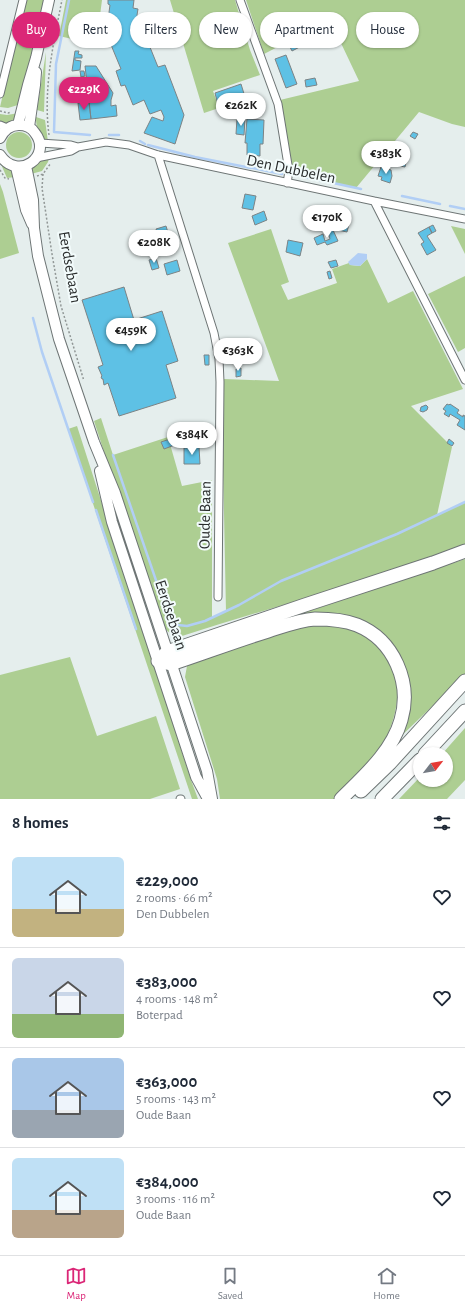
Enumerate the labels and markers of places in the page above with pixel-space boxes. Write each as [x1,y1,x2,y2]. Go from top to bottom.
pin: €229K [56,77,112,111]
pin: €262K [213,93,269,127]
pin: €383K [358,141,414,175]
pin: €170K [299,205,355,239]
pin: €208K [126,230,182,264]
pin: €459K [103,318,159,352]
pin: €363K [210,338,266,372]
pin: €384K [164,422,220,456]

